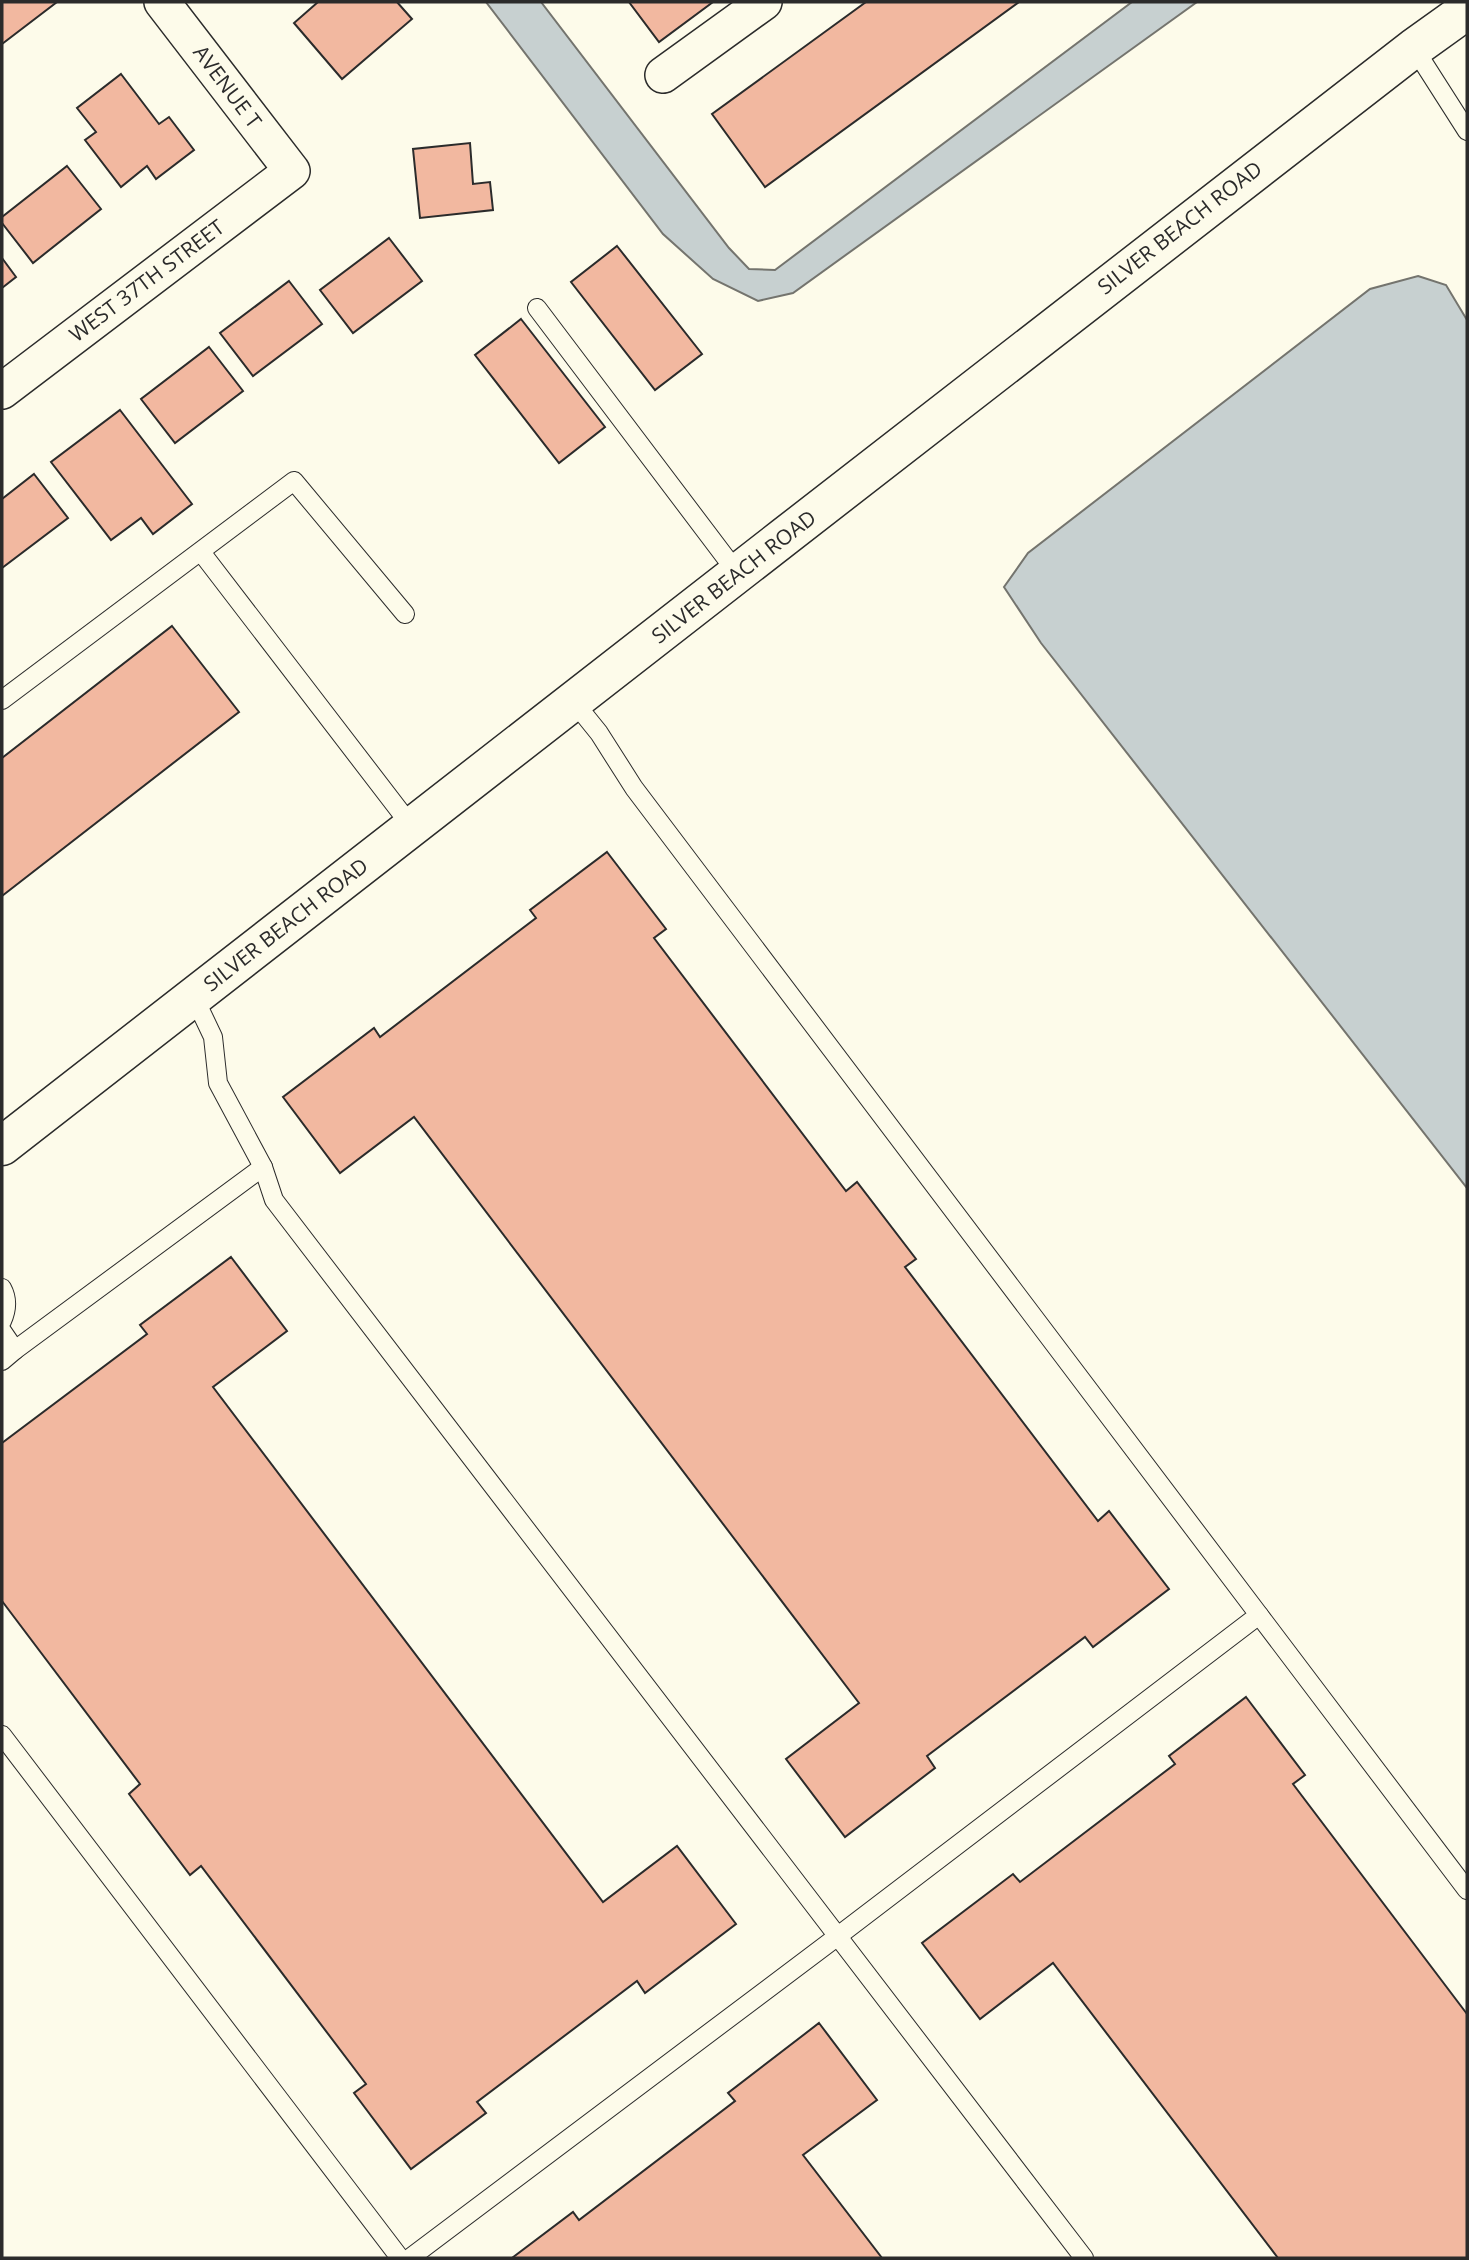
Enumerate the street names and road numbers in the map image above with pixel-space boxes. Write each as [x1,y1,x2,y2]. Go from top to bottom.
street label: AVENUE T [187,39,269,134]
street label: SILVER BEACH ROAD [1091,154,1267,300]
street label: WEST 37TH STREET [63,212,230,348]
street label: SILVER BEACH ROAD [645,503,821,649]
street label: SILVER BEACH ROAD [197,851,373,997]

